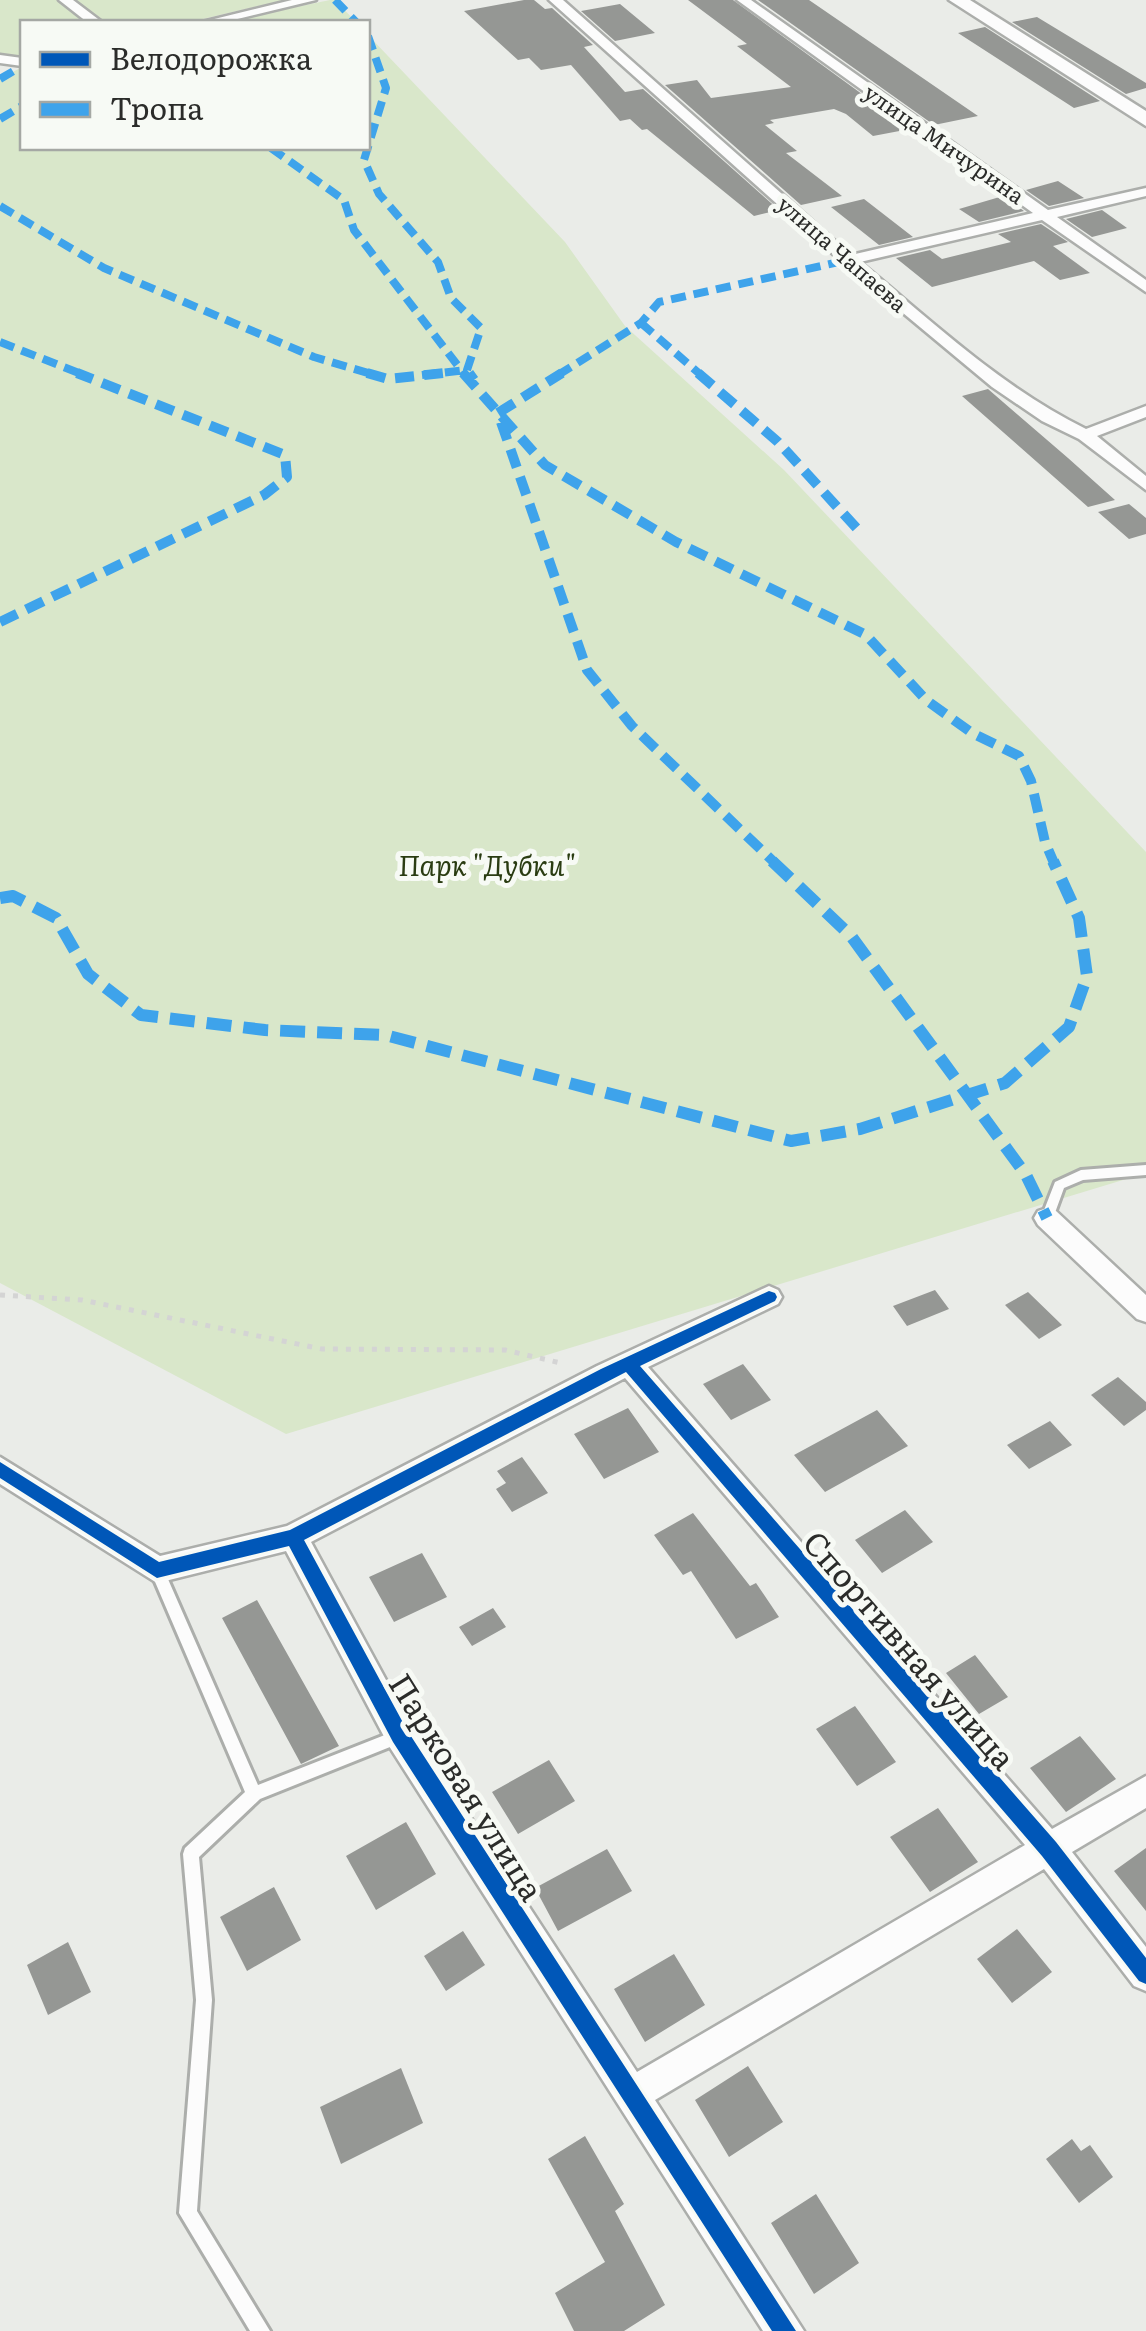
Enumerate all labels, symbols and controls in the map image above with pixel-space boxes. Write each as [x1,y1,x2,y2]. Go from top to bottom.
legend [20,20,370,150]
text: Велодорожка [110,35,313,79]
street label: улица Мичурина [858,75,1032,211]
text: Тропа [110,85,204,129]
street label: улица Чапаева [771,187,915,319]
park label: Парк "Дубки" [398,843,576,885]
street label: Спортивная улица [793,1519,1029,1780]
street label: Парковая улица [379,1663,558,1910]

